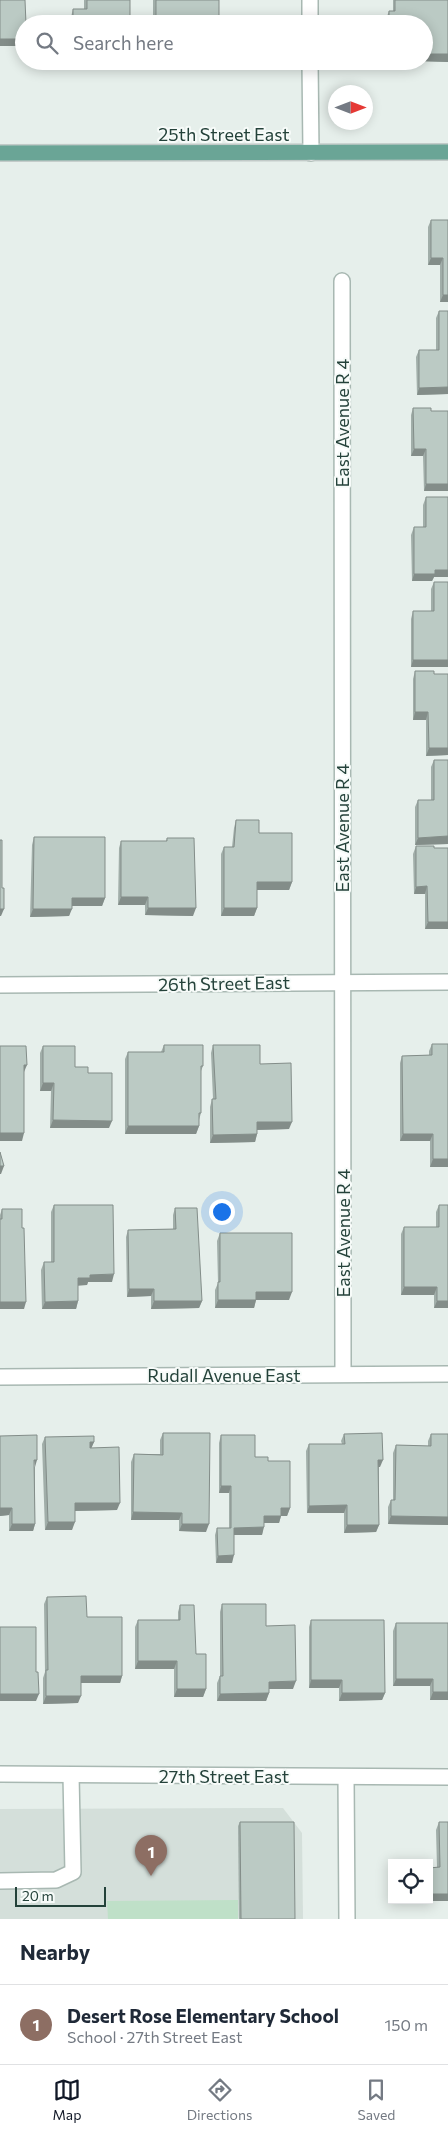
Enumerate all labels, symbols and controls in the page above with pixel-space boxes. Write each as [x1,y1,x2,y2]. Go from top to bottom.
search box [15,15,433,70]
icon: search [33,29,61,57]
text: Search here [73,31,173,54]
north arrow [328,85,373,130]
street label: 25th Street East [158,123,290,145]
street label: East Avenue R 4 [331,358,353,487]
street label: East Avenue R 4 [331,763,353,892]
street label: 26th Street East [158,971,290,995]
street label: East Avenue R 4 [332,1168,354,1297]
your location [209,1199,235,1225]
street label: Rudall Avenue East [147,1364,301,1386]
street label: 27th Street East [159,1765,289,1787]
pin: 1 [135,1835,167,1876]
map controls [388,1859,433,1904]
button: locate [388,1859,433,1904]
scale bar [15,1884,106,1907]
text: 20 m [22,1887,54,1904]
text: Nearby [20,1939,90,1964]
text: Desert Rose Elementary School [67,2004,339,2027]
text: 1 [32,2015,40,2034]
text: 150 m [385,2015,428,2034]
text: School · 27th Street East [67,2027,243,2046]
tab: Map [53,2076,81,2123]
tab: Directions [187,2076,252,2123]
tab: Saved [358,2076,395,2123]

